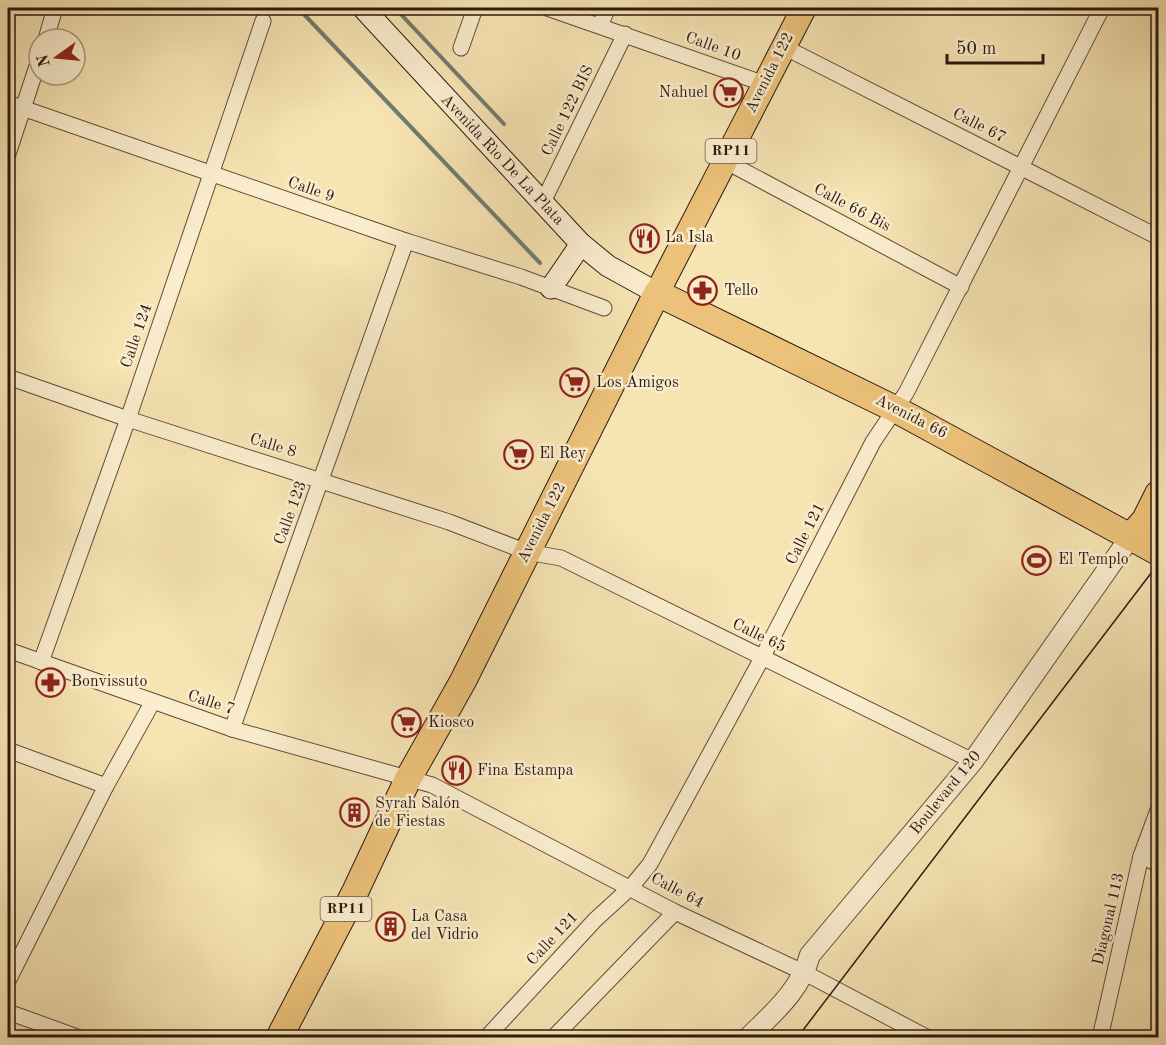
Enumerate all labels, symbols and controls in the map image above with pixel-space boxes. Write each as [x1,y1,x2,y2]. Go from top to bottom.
north arrow [27,27,87,87]
scale bar [947,27,1043,65]
street label: Calle 10 [683,30,743,64]
street label: Avenida 122 [743,30,797,116]
text: 50 m [956,40,996,58]
text: N [35,52,54,68]
street label: Calle 122 BIS [539,63,597,159]
supermarket icon: Nahuel [713,77,745,109]
place label: Nahuel [659,85,708,101]
street label: Avenida Rìo De La Plata [437,92,567,228]
street label: Calle 67 [950,106,1008,146]
road number: RP11 [706,139,756,163]
street label: Calle 9 [286,175,336,205]
street label: Calle 66 Bis [811,181,893,235]
restaurant icon: La Isla [628,222,660,254]
place label: La Isla [665,230,714,246]
pharmacy icon: Tello [687,275,719,307]
place label: Tello [724,283,758,299]
street label: Calle 124 [119,302,155,370]
supermarket icon: Los Amigos [559,367,591,399]
place label: Los Amigos [596,375,679,391]
street label: Avenida 66 [872,392,950,442]
street label: Calle 8 [248,431,298,461]
supermarket icon: El Rey [502,438,534,470]
place label: El Rey [539,446,587,462]
street label: Calle 123 [272,479,310,547]
street label: Avenida 122 [515,480,569,566]
street label: Calle 121 [784,501,828,567]
sports icon: El Templo [1021,544,1053,576]
place label: El Templo [1058,552,1129,568]
street label: Calle 65 [730,616,788,656]
pharmacy icon: Bonvissuto [34,666,66,698]
place label: Bonvissuto [71,674,147,690]
street label: Calle 7 [186,688,236,718]
supermarket icon: Kiosco [391,707,423,739]
place label: Kiosco [428,715,474,731]
street label: Boulevard 120 [908,748,984,838]
restaurant icon: Fina Estampa [440,755,472,787]
place label: Fina Estampa [477,763,574,779]
place label: Syrah Salón de Fiestas [375,796,460,830]
building icon: Syrah Salón de Fiestas [338,797,370,829]
street label: Calle 64 [648,870,706,912]
street label: Diagonal 113 [1091,871,1127,967]
road number: RP11 [320,897,372,921]
place label: La Casa del Vidrio [411,909,479,943]
street label: Calle 121 [524,909,582,969]
building icon: La Casa del Vidrio [374,910,406,942]

